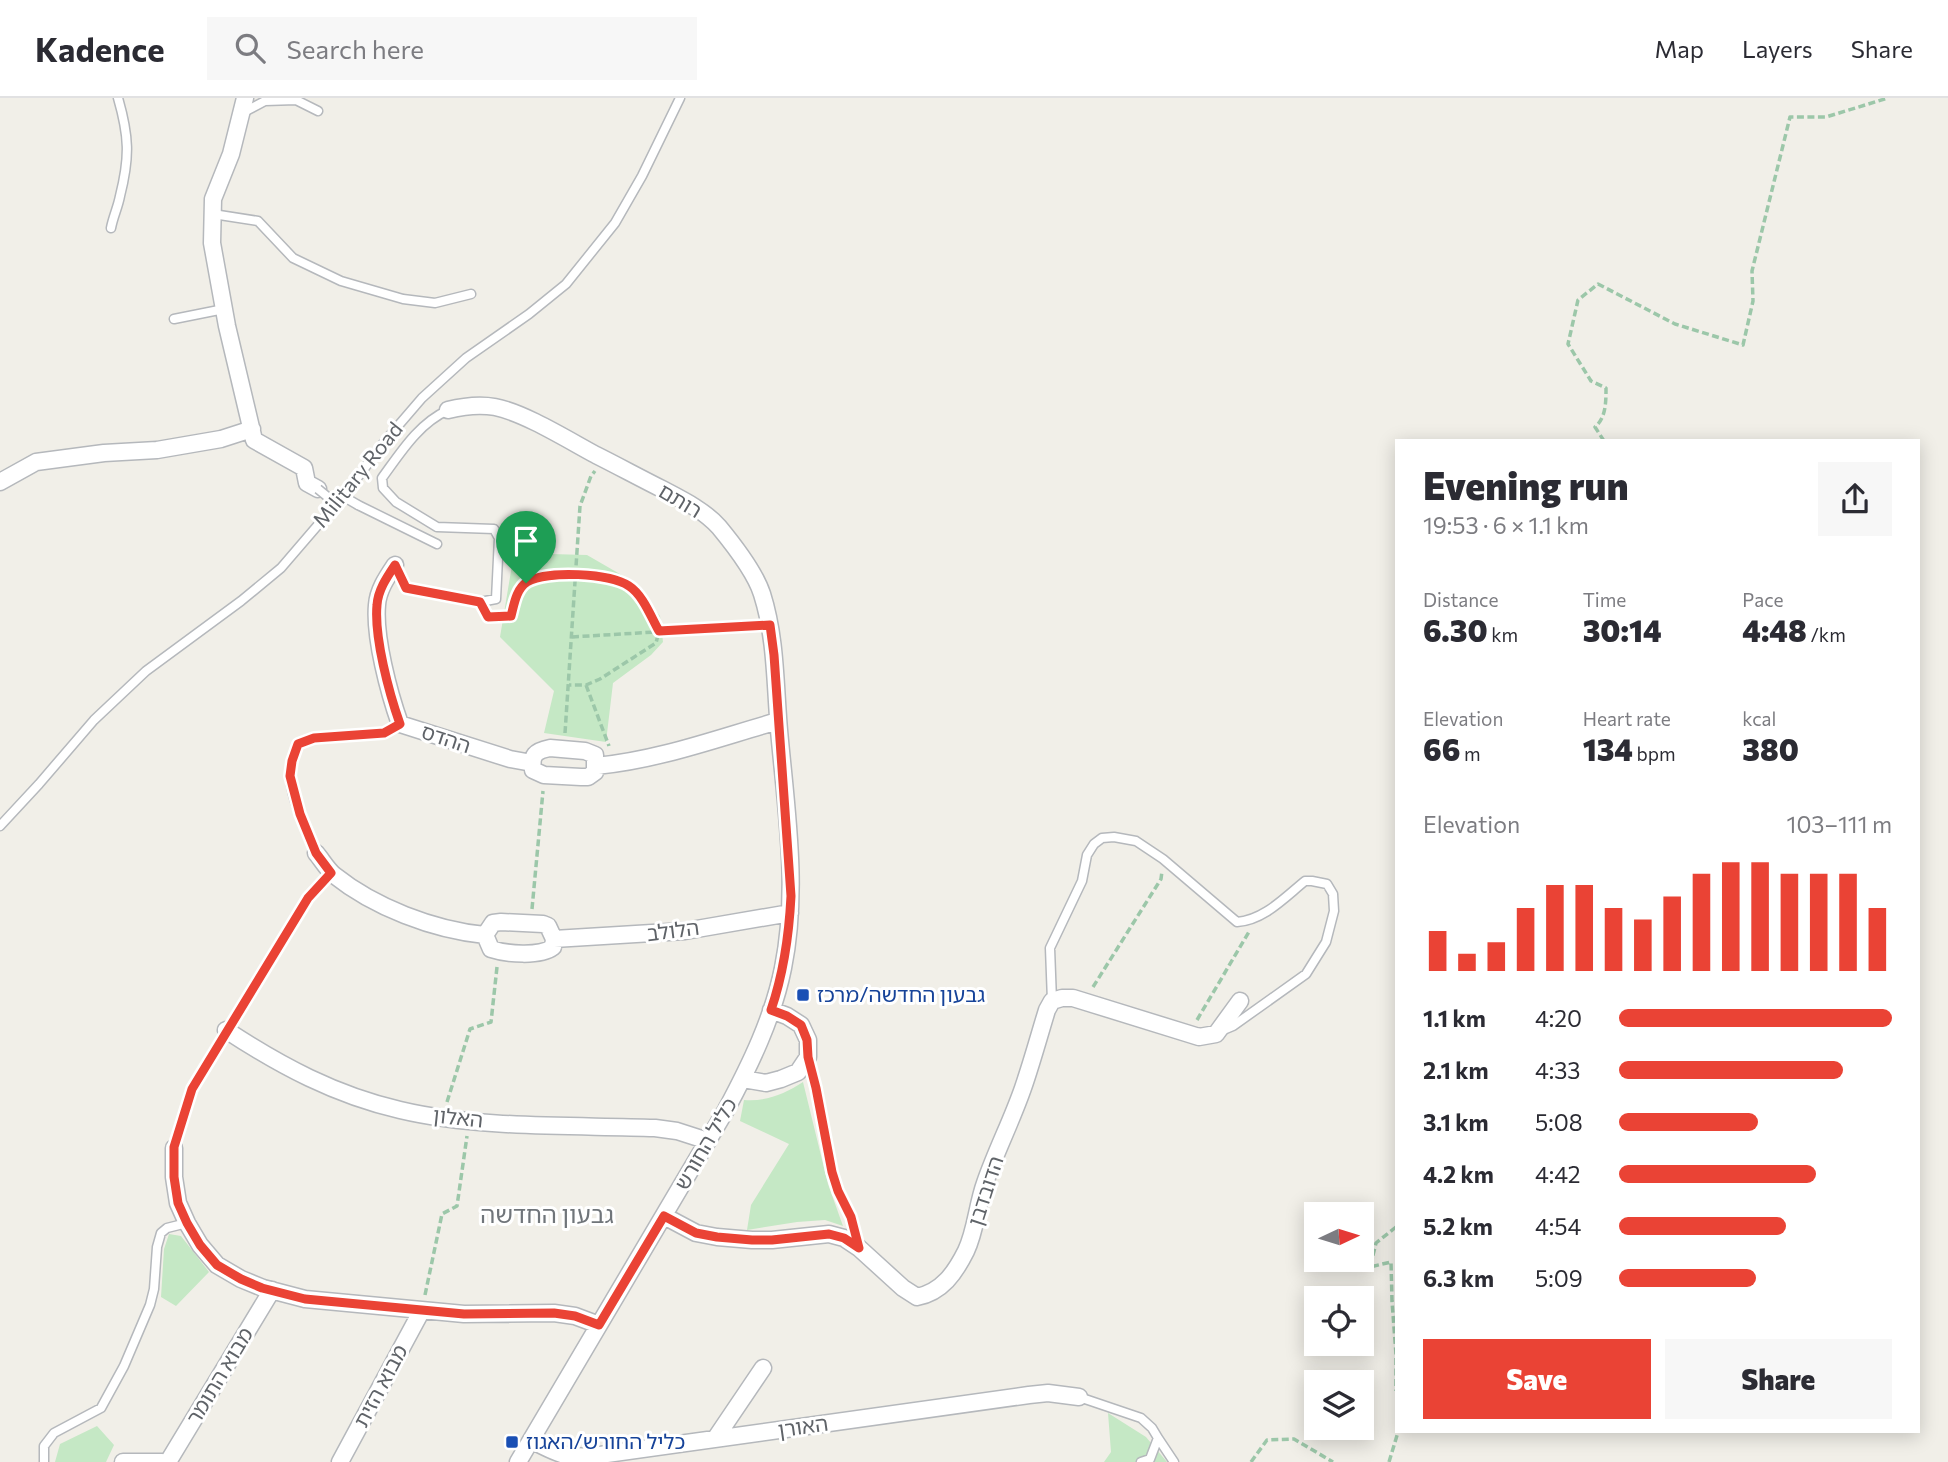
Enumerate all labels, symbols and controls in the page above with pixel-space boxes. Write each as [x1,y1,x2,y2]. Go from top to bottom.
search box [207,17,697,80]
text: Kadence [35,28,165,69]
icon: search [231,29,269,67]
text: Search here [287,33,424,64]
text: Map [1655,34,1704,63]
text: Layers [1742,34,1813,63]
text: Share [1851,34,1913,63]
street label: Military Road [307,416,407,532]
text: Evening run [1423,461,1629,508]
button: share [1818,462,1892,536]
street label: רותם [655,477,707,522]
pin [496,511,556,583]
text: 19:53 · 6 × 1.1 km [1423,511,1589,539]
icon: arrive [507,522,545,560]
text: Distance [1423,588,1499,611]
text: Time [1583,588,1626,611]
text: Pace [1742,588,1784,611]
text: 6.30 [1423,611,1488,648]
text: 30:14 [1583,611,1662,648]
text: 4:48 [1742,611,1807,648]
text: km [1488,623,1518,646]
text: /km [1807,623,1846,646]
text: Elevation [1423,707,1503,730]
text: Heart rate [1583,707,1671,730]
text: kcal [1742,707,1776,730]
street label: ההדס [419,718,474,757]
text: 66 [1423,730,1460,767]
text: 134 [1583,730,1633,767]
text: 380 [1742,730,1799,767]
text: m [1460,742,1481,765]
text: bpm [1633,742,1676,765]
text: Elevation [1423,810,1520,838]
text: 103–111 m [1787,810,1892,838]
street label: הלולב [645,914,700,945]
place label: גבעון החדשה/מרכז [817,981,985,1006]
marker: גבעון החדשה/מרכז [795,987,811,1003]
text: 1.1 km [1423,1004,1486,1032]
text: 4:20 [1535,1004,1582,1032]
text: 2.1 km [1423,1056,1489,1084]
text: 4:33 [1535,1056,1580,1084]
street label: כליל החורש [668,1093,741,1194]
street label: האלון [432,1101,485,1132]
text: 3.1 km [1423,1108,1489,1136]
text: 5:08 [1535,1108,1583,1136]
street label: הדובדבן [962,1152,1008,1229]
text: 4.2 km [1423,1160,1494,1188]
text: 4:42 [1535,1160,1580,1188]
district label: גבעון החדשה [480,1199,614,1228]
north arrow [1304,1202,1374,1272]
map controls [1304,1202,1374,1440]
text: 5.2 km [1423,1212,1493,1240]
text: 4:54 [1535,1212,1581,1240]
text: 6.3 km [1423,1264,1494,1292]
text: 5:09 [1535,1264,1583,1292]
button: locate [1304,1286,1374,1356]
street label: מבוא התומר [180,1322,257,1428]
button: Save [1423,1339,1651,1419]
button: Share [1665,1339,1892,1419]
street label: מבוא הזית [348,1340,412,1431]
button: layers [1304,1370,1374,1440]
street label: האורן [776,1410,829,1441]
place label: כליל החורש/האגוז [526,1428,685,1453]
marker: כליל החורש/האגוז [504,1434,520,1450]

